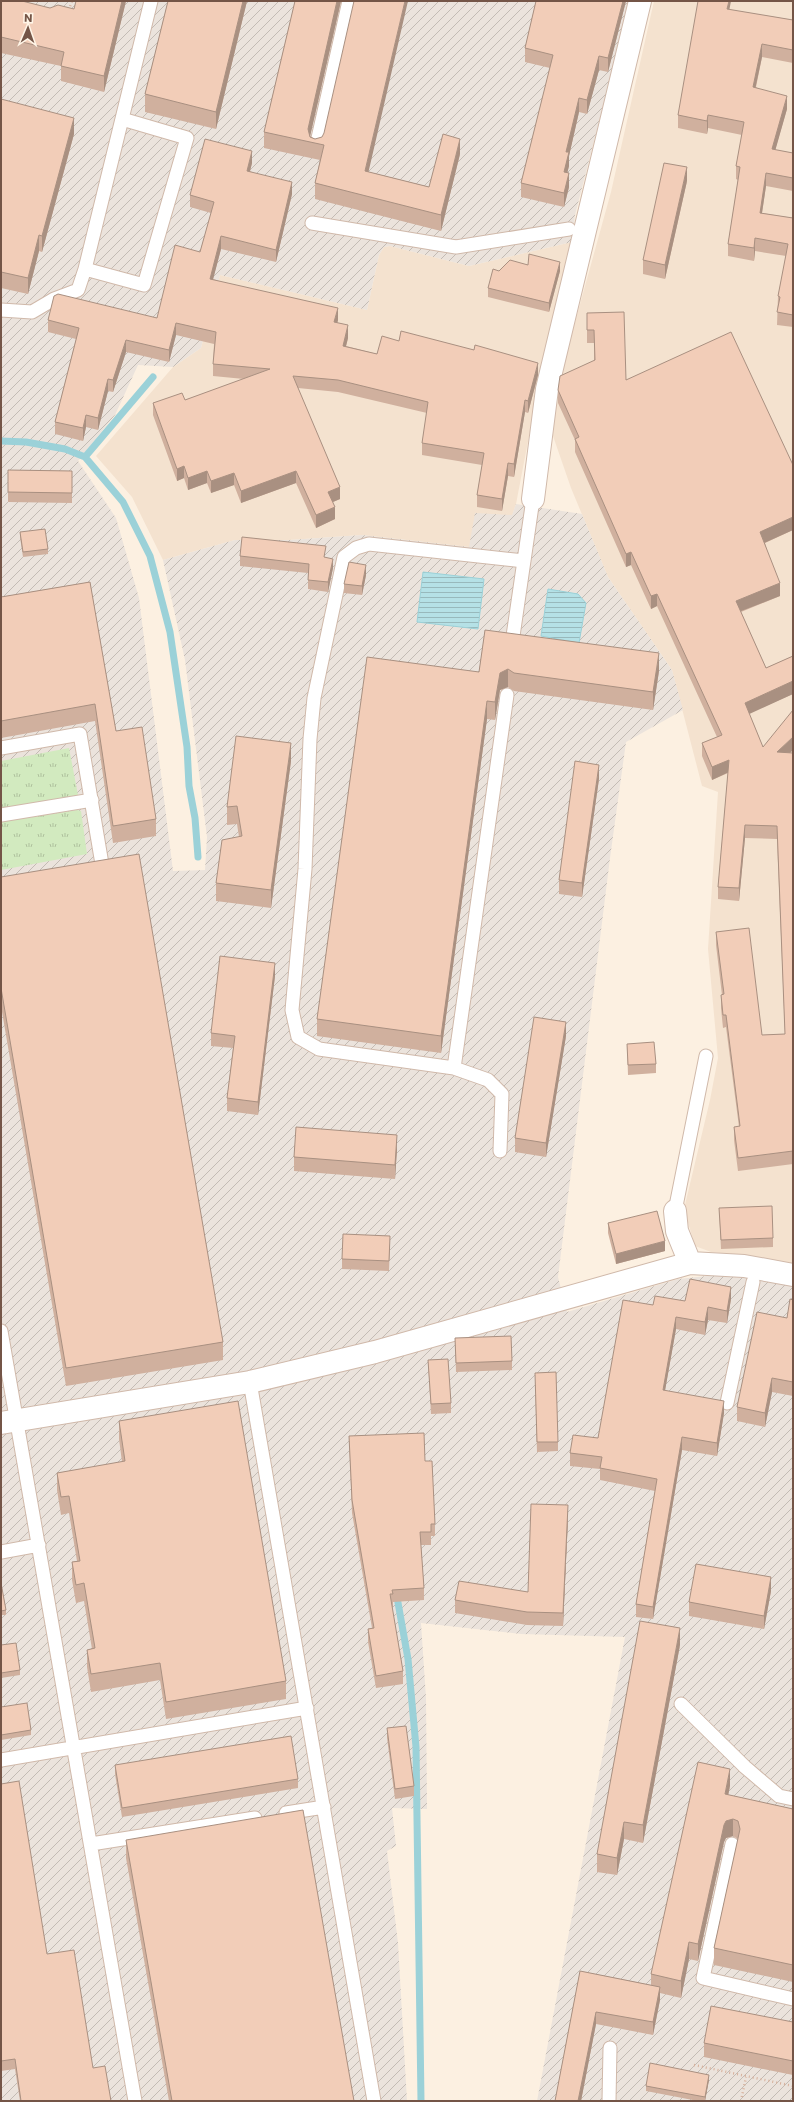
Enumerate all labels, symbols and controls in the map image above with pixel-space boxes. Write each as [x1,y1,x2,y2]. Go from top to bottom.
north arrow [8,8,48,48]
text: N [24,10,33,26]

